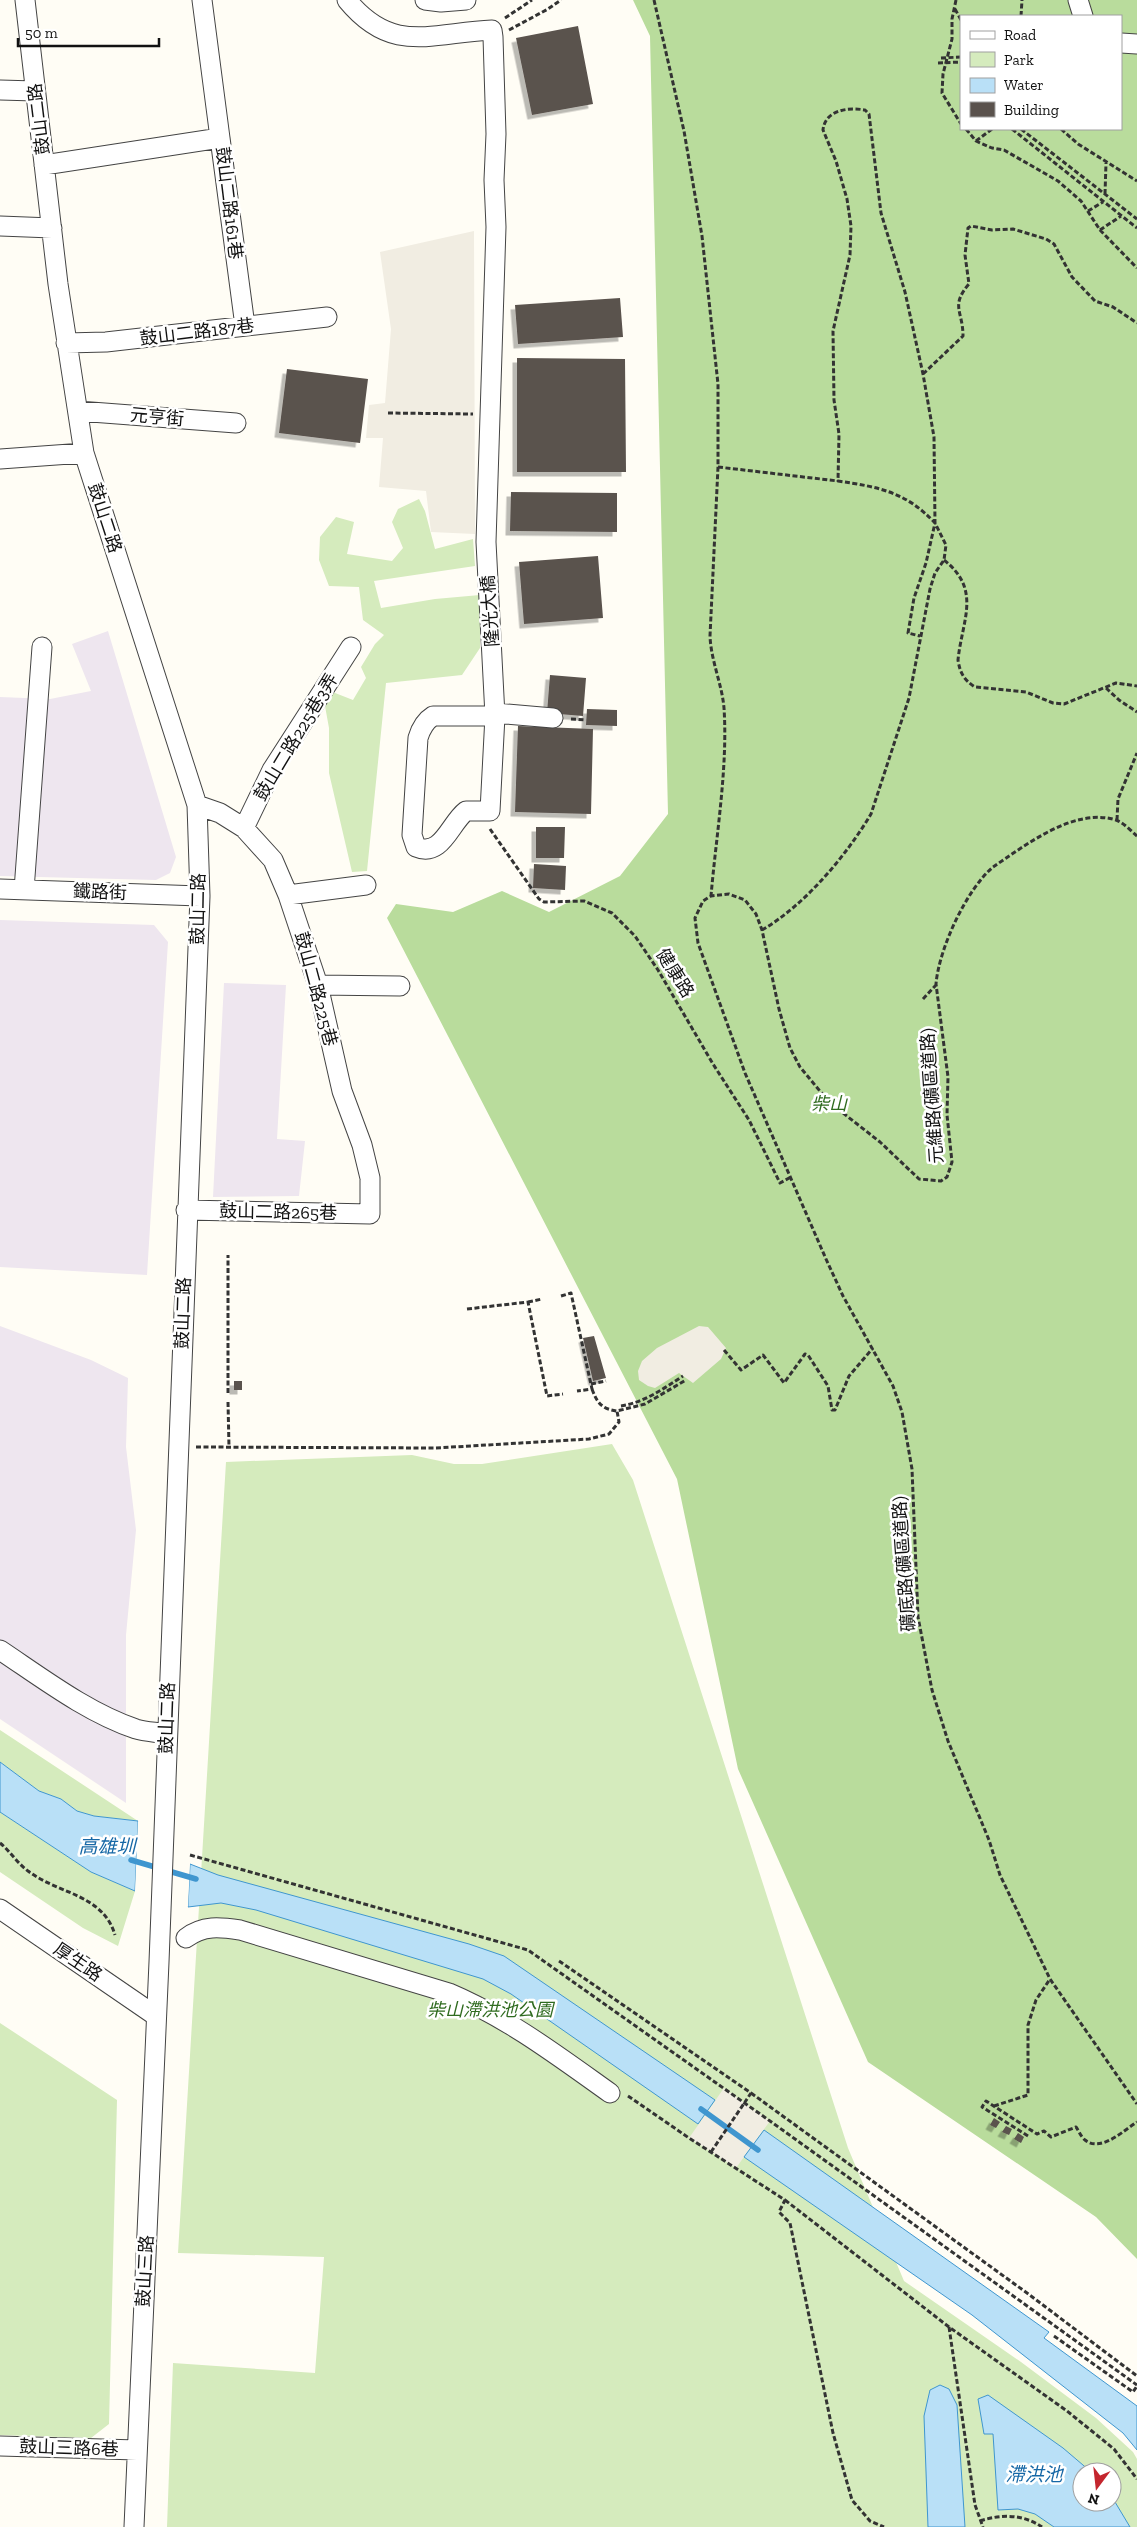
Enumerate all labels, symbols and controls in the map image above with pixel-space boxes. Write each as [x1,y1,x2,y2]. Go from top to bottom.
scale bar [18,15,159,47]
legend [960,15,1122,130]
text: 50 m [25,24,58,42]
text: Road [1004,26,1037,44]
text: Park [1004,51,1034,69]
text: Water [1004,76,1044,94]
street label: 鼓山二路 [24,82,54,156]
text: Building [1004,101,1059,119]
street label: 鼓山二路161巷 [211,145,247,261]
street label: 鼓山二路187巷 [139,314,255,350]
street label: 元亨街 [129,404,185,430]
street label: 鼓山二路 [83,480,127,556]
street label: 隆光大橋 [477,574,503,648]
street label: 鼓山二路225巷3弄 [249,669,343,805]
street label: 鼓山二路 [186,873,210,945]
street label: 鐵路街 [73,880,127,904]
street label: 鼓山二路225巷 [290,929,342,1049]
street label: 健康路 [651,944,699,1002]
street label: 元維路(礦區道路) [916,1027,948,1165]
park label: 柴山 [811,1093,848,1115]
street label: 鼓山二路265巷 [219,1200,337,1224]
street label: 鼓山二路 [171,1277,195,1349]
street label: 礦底路(礦區道路) [888,1495,920,1633]
street label: 鼓山二路 [155,1682,179,1754]
water label: 高雄圳 [78,1835,138,1858]
street label: 厚生路 [49,1938,107,1986]
park label: 柴山滯洪池公園 [427,1999,556,2021]
street label: 鼓山三路 [132,2234,158,2308]
street label: 鼓山三路6巷 [19,2435,119,2461]
north arrow [1072,2462,1122,2512]
water label: 滯洪池 [1005,2463,1064,2486]
text: N [1086,2489,1101,2509]

